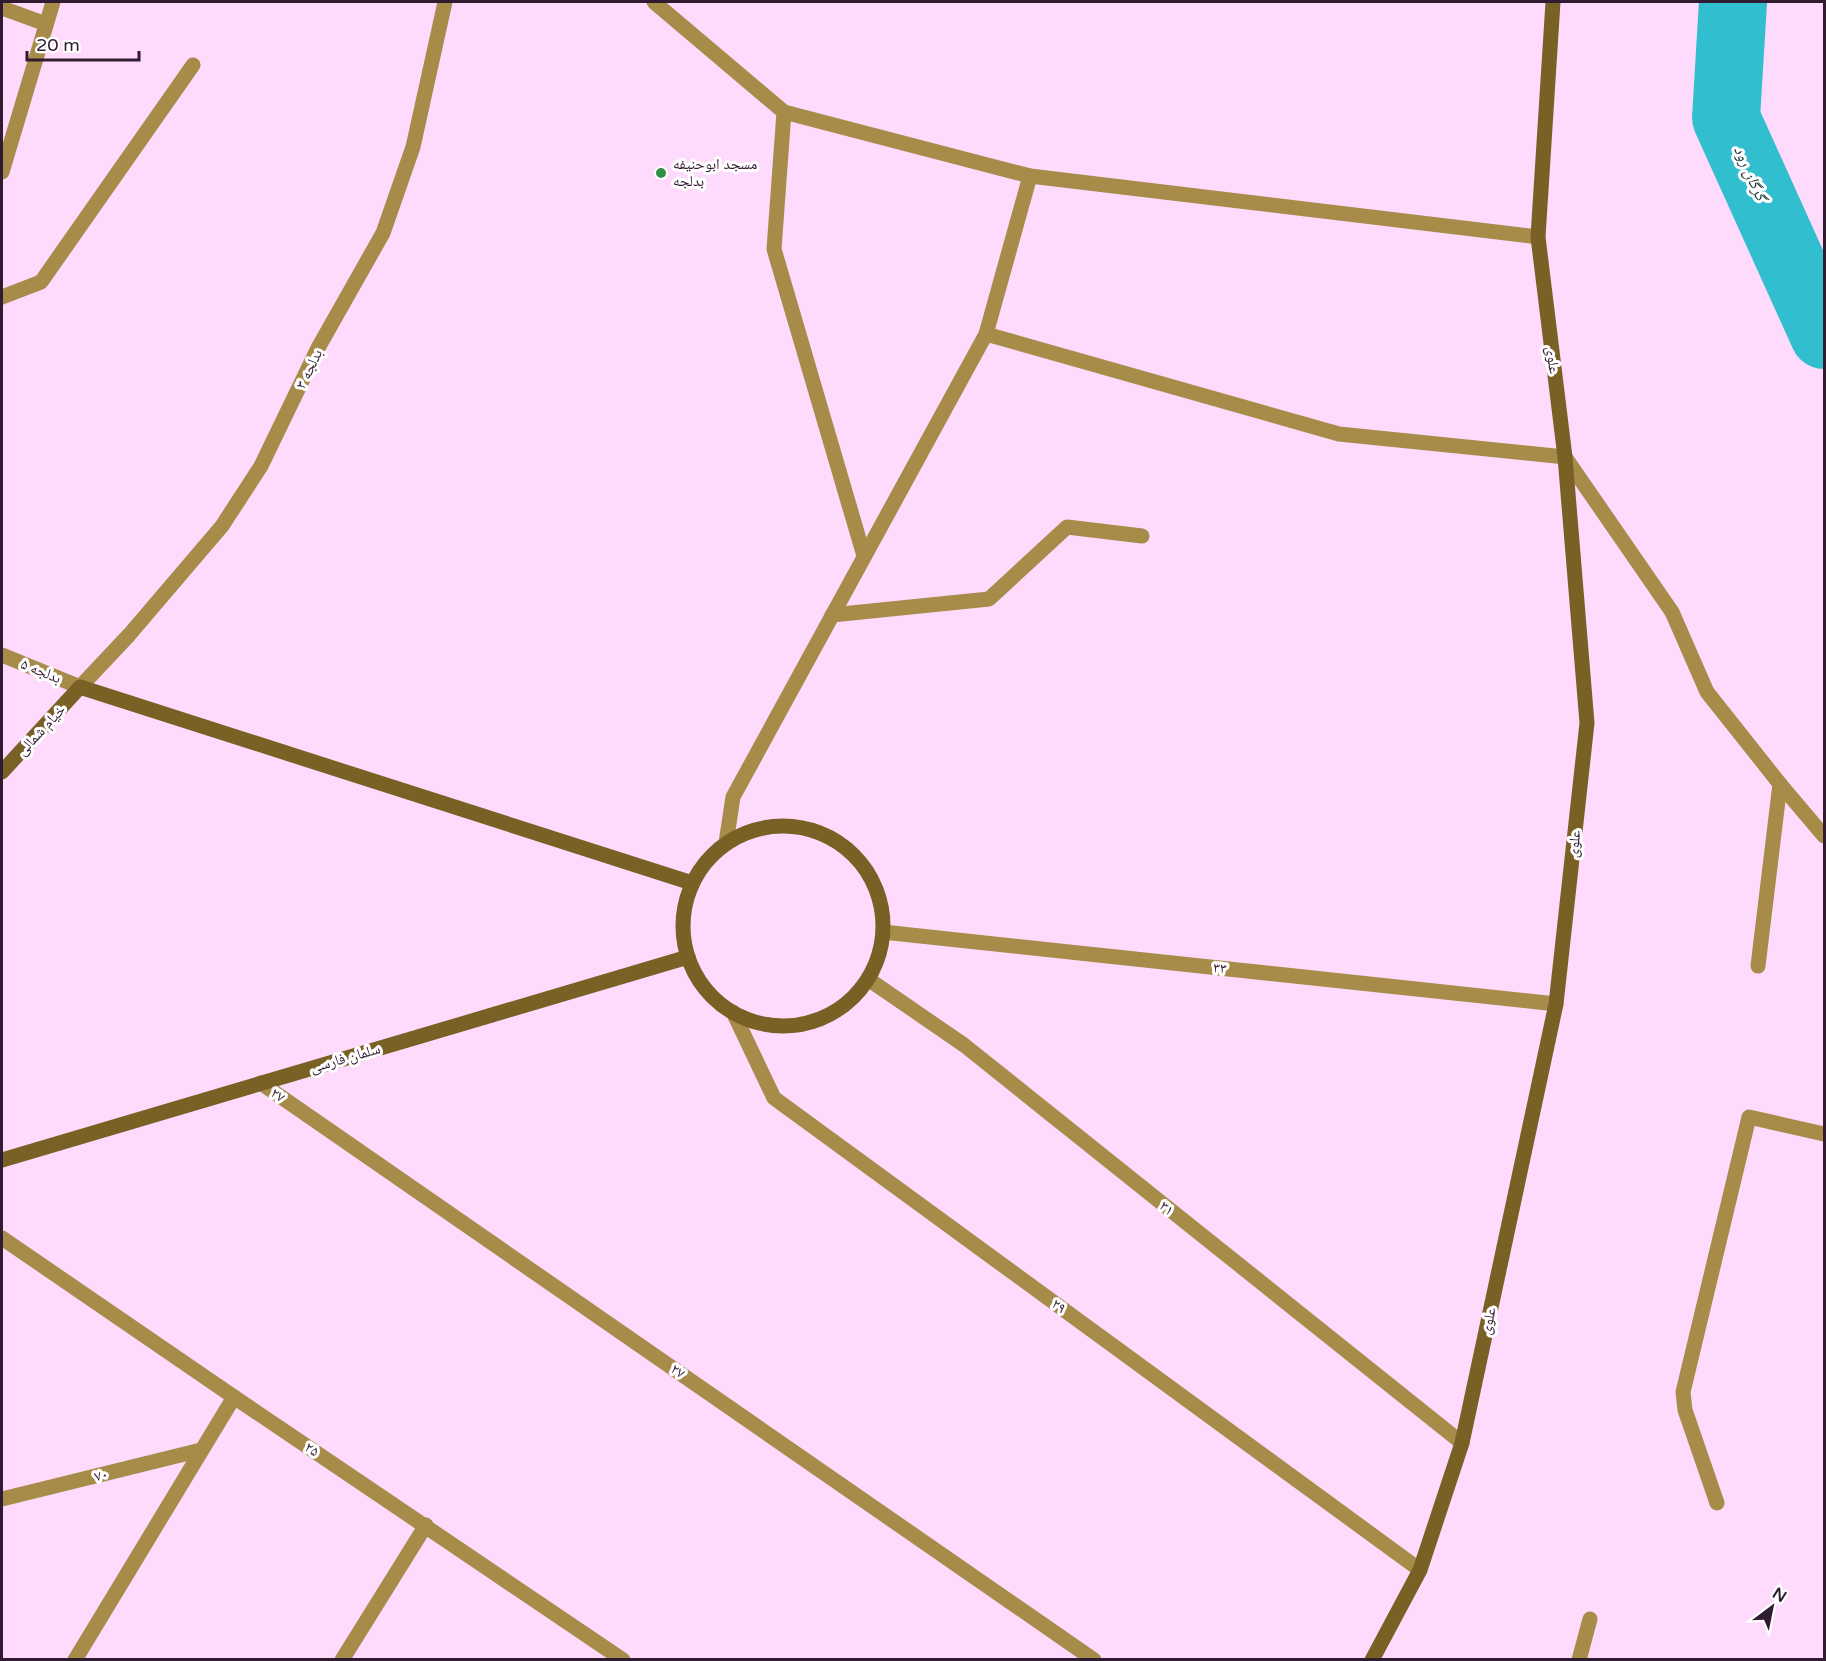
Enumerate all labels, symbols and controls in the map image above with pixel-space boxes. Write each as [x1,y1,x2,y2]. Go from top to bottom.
scale bar [27,24,140,62]
text: 20 m [36,34,80,56]
water label: گرگان رود [1729,143,1773,207]
place label: مسجد ابوحنیفه بدلجه [673,155,758,190]
marker: مسجد ابوحنیفه بدلجه [654,166,668,180]
street label: علوی [1541,345,1564,375]
street label: بدلجه ۳ [292,346,326,392]
street label: بدلجه ۵ [18,655,64,687]
street label: خیام شمالی [13,700,70,760]
street label: علوی [1564,829,1585,859]
street label: ۳۳ [1212,958,1228,978]
street label: سلمان فارسی [308,1039,383,1078]
street label: ۲۷ [267,1084,289,1106]
street label: ۳۱ [1156,1197,1178,1219]
street label: ۲۹ [1048,1295,1070,1317]
street label: علوی [1476,1305,1501,1337]
street label: ۲۷ [667,1360,689,1382]
street label: ۲۵ [301,1438,323,1460]
street label: ۷۰ [92,1465,110,1485]
north arrow [1742,1577,1802,1637]
text: N [1769,1583,1790,1607]

